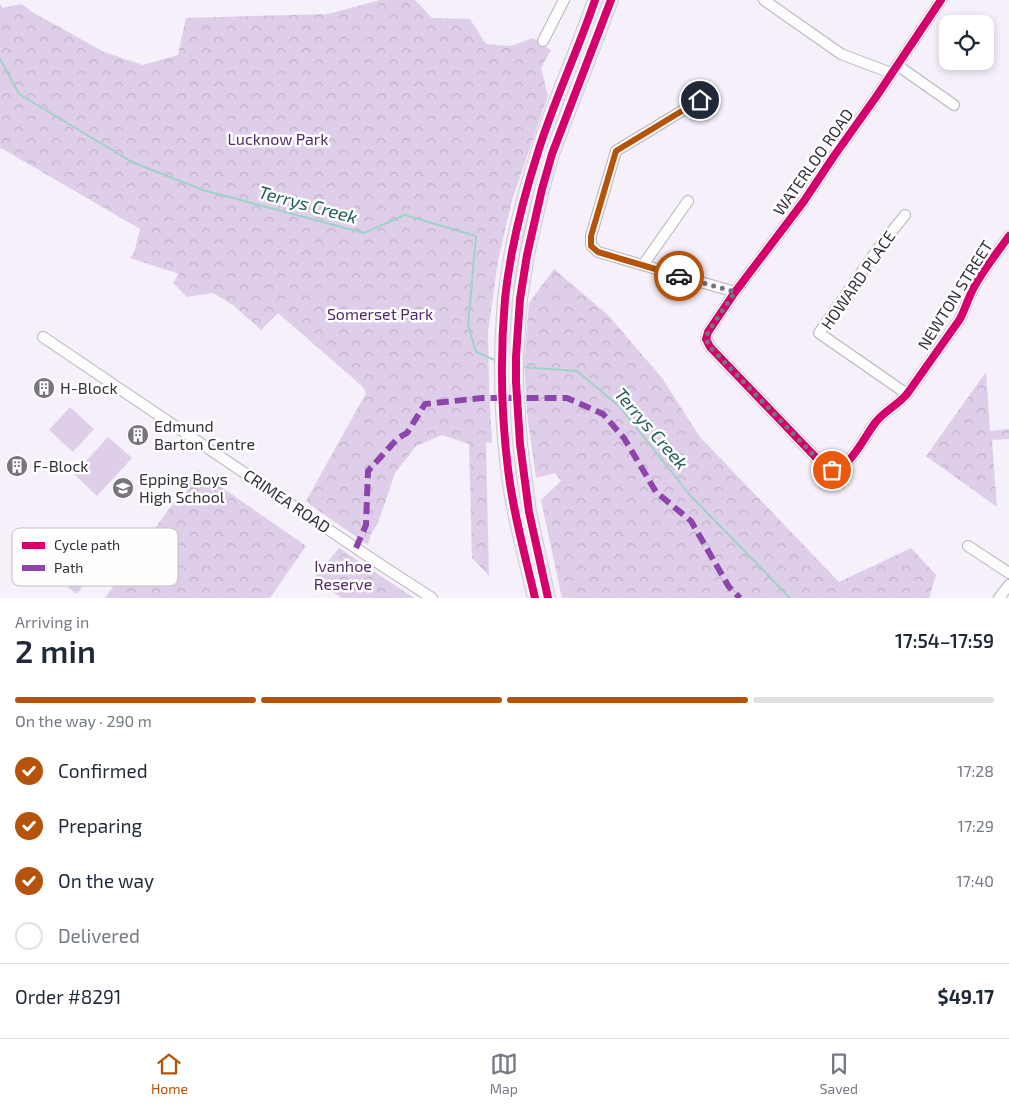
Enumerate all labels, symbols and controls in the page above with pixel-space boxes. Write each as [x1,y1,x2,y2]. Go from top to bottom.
map controls [939,15,994,70]
button: locate [939,15,994,70]
pin [679,79,721,121]
icon: home [686,86,714,114]
street label: WATERLOO ROAD [769,105,856,219]
park label: Lucknow Park [228,129,328,148]
water label: Terrys Creek [257,180,360,228]
street label: HOWARD PLACE [817,227,899,333]
street label: NEWTON STREET [913,237,996,353]
courier [654,251,704,301]
icon: car [665,262,693,290]
park label: Somerset Park [327,304,433,323]
building icon: H-Block [32,376,56,400]
place label: H-Block [60,378,118,397]
water label: Terrys Creek [610,383,693,474]
place label: Edmund Barton Centre [154,416,255,453]
building icon: Edmund Barton Centre [126,423,150,447]
pin [811,449,853,491]
building icon: F-Block [5,454,29,478]
place label: F-Block [33,456,88,475]
icon: bag [818,456,846,484]
street label: CRIMEA ROAD [240,465,334,537]
place label: Epping Boys High School [139,469,228,506]
school or university icon: Epping Boys High School [111,476,135,500]
legend [12,528,178,586]
text: Cycle path [54,536,120,553]
park label: Ivanhoe Reserve [314,556,372,593]
text: Path [54,559,83,576]
text: Arriving in [15,612,89,631]
text: 17:54–17:59 [895,629,994,652]
text: 2 min [15,631,96,669]
text: On the way · 290 m [15,711,152,730]
icon: check [15,757,43,785]
text: Confirmed [58,759,148,782]
text: 17:28 [957,761,994,780]
icon: check [15,812,43,840]
text: Preparing [58,814,142,837]
text: 17:29 [958,816,994,835]
icon: check [15,867,43,895]
text: On the way [58,869,154,892]
text: 17:40 [956,871,994,890]
text: Delivered [58,924,140,947]
text: Order #8291 [15,985,121,1008]
text: $49.17 [938,985,994,1008]
tab: Home [151,1050,188,1097]
tab: Map [490,1050,518,1097]
tab: Saved [820,1050,858,1097]

